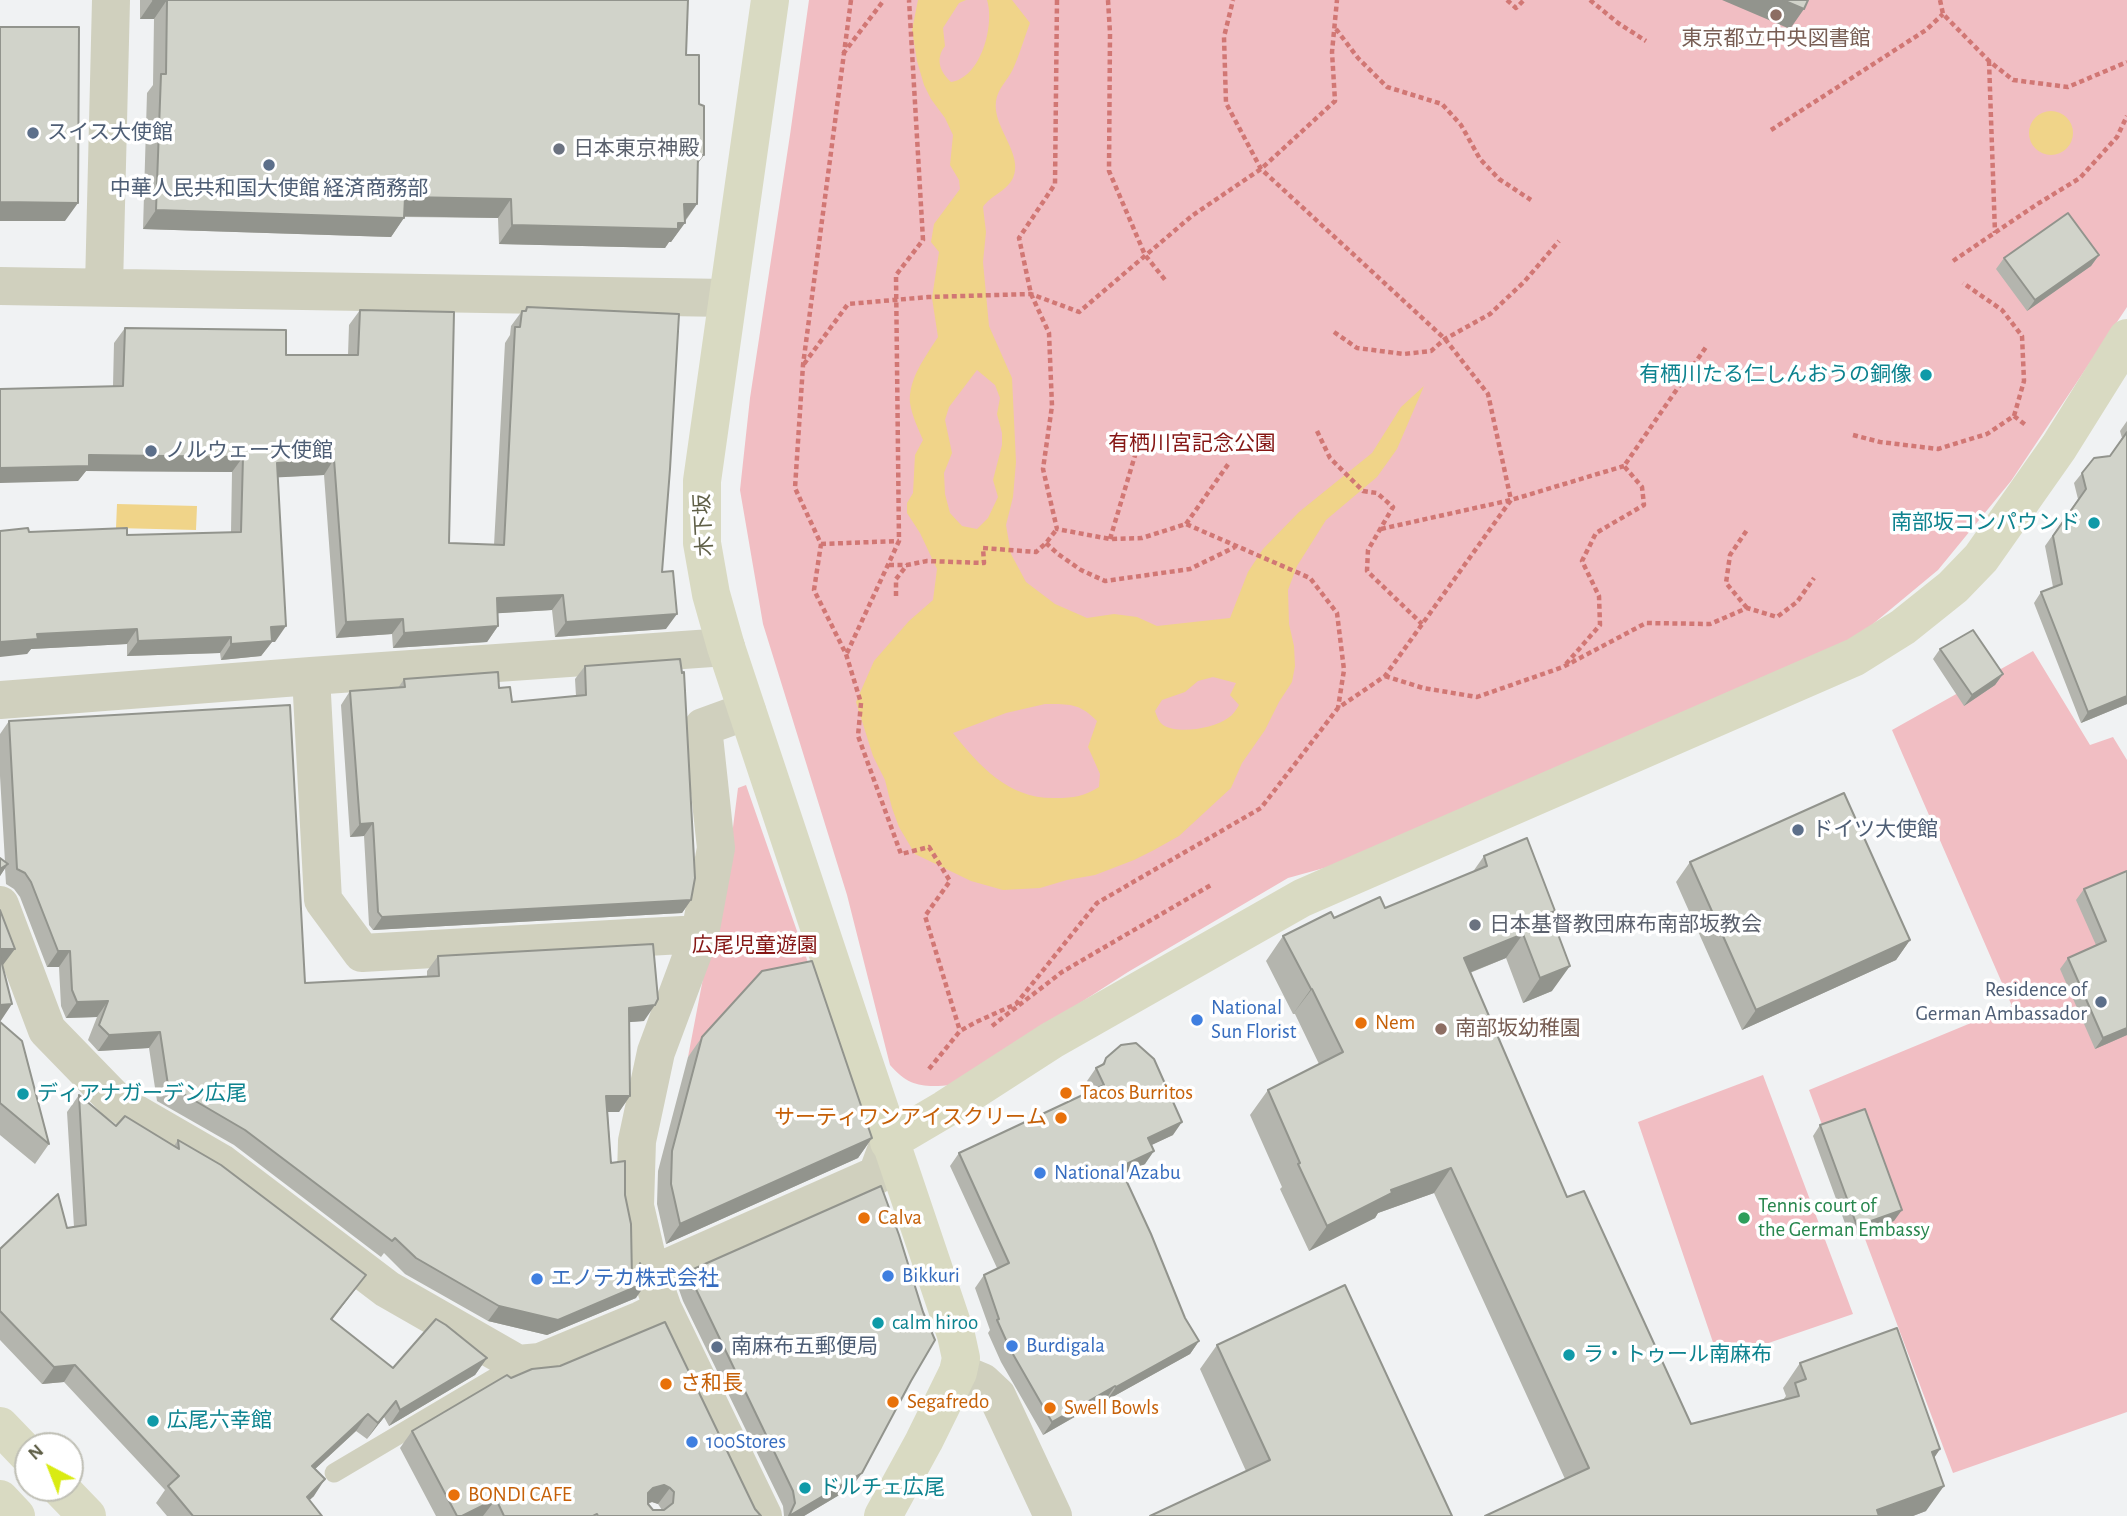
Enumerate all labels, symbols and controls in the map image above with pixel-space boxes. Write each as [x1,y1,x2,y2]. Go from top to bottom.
marker: 東京都立中央図書館 [1768,7,1784,23]
place label: 東京都立中央図書館 [1682,26,1870,52]
place label: スイス大使館 [47,120,173,146]
marker: スイス大使館 [25,125,41,141]
place label: 日本東京神殿 [573,136,699,162]
marker: 日本東京神殿 [551,141,567,157]
marker: 中華人民共和国大使館 経済商務部 [261,157,277,173]
place label: 中華人民共和国大使館 経済商務部 [110,176,428,202]
place label: 有栖川たる仁しんおうの銅像 [1639,362,1912,388]
marker: 有栖川たる仁しんおうの銅像 [1918,367,1934,383]
park label: 有栖川宮記念公園 [1108,431,1276,457]
place label: ノルウェー大使館 [165,438,333,464]
marker: ノルウェー大使館 [143,443,159,459]
street label: 木下坂 [690,493,718,557]
place label: 南部坂コンパウンド [1891,510,2080,536]
marker: 南部坂コンパウンド [2086,515,2102,531]
place label: ドイツ大使館 [1812,817,1938,843]
marker: ドイツ大使館 [1790,822,1806,838]
place label: 日本基督教団麻布南部坂教会 [1489,912,1762,938]
marker: 日本基督教団麻布南部坂教会 [1467,917,1483,933]
park label: 広尾児童遊園 [692,933,818,959]
place label: Residence of German Ambassador [1916,977,2087,1027]
marker: Residence of German Ambassador [2093,994,2109,1010]
place label: National Sun Florist [1211,995,1296,1045]
place label: Nem [1375,1010,1415,1036]
marker: National Sun Florist [1189,1012,1205,1028]
marker: Nem [1353,1015,1369,1031]
place label: 南部坂幼稚園 [1455,1016,1581,1042]
marker: 南部坂幼稚園 [1433,1021,1449,1037]
place label: Tacos Burritos [1080,1080,1193,1106]
place label: ディアナガーデン広尾 [37,1081,247,1107]
marker: Tacos Burritos [1058,1085,1074,1101]
marker: ディアナガーデン広尾 [15,1086,31,1102]
place label: サーティワンアイスクリーム [774,1105,1047,1131]
marker: サーティワンアイスクリーム [1053,1110,1069,1126]
place label: National Azabu [1054,1160,1181,1186]
marker: National Azabu [1032,1165,1048,1181]
place label: Tennis court of the German Embassy [1758,1193,1930,1243]
place label: Calva [878,1205,922,1231]
marker: Calva [856,1210,872,1226]
marker: Tennis court of the German Embassy [1736,1210,1752,1226]
place label: Bikkuri [902,1263,960,1289]
place label: エノテカ株式会社 [551,1266,719,1292]
marker: Bikkuri [880,1268,896,1284]
marker: エノテカ株式会社 [529,1271,545,1287]
place label: calm hiroo [892,1310,978,1336]
marker: calm hiroo [870,1315,886,1331]
place label: Burdigala [1026,1333,1105,1359]
place label: 南麻布五郵便局 [731,1334,878,1360]
marker: Burdigala [1004,1338,1020,1354]
marker: 南麻布五郵便局 [709,1339,725,1355]
place label: ラ・トゥール南麻布 [1583,1342,1772,1368]
marker: ラ・トゥール南麻布 [1561,1347,1577,1363]
place label: さ和長 [680,1371,743,1397]
marker: さ和長 [658,1376,674,1392]
place label: Segafredo [907,1389,989,1415]
marker: Segafredo [885,1394,901,1410]
place label: Swell Bowls [1064,1395,1159,1421]
marker: Swell Bowls [1042,1400,1058,1416]
place label: 広尾六幸館 [167,1408,272,1434]
marker: 広尾六幸館 [145,1413,161,1429]
place label: 100Stores [706,1429,786,1455]
north arrow [14,1432,84,1502]
marker: 100Stores [684,1434,700,1450]
text: N [25,1441,47,1464]
place label: ドルチェ広尾 [819,1475,945,1501]
marker: ドルチェ広尾 [797,1480,813,1496]
place label: BONDI CAFE [468,1482,572,1508]
marker: BONDI CAFE [446,1487,462,1503]

